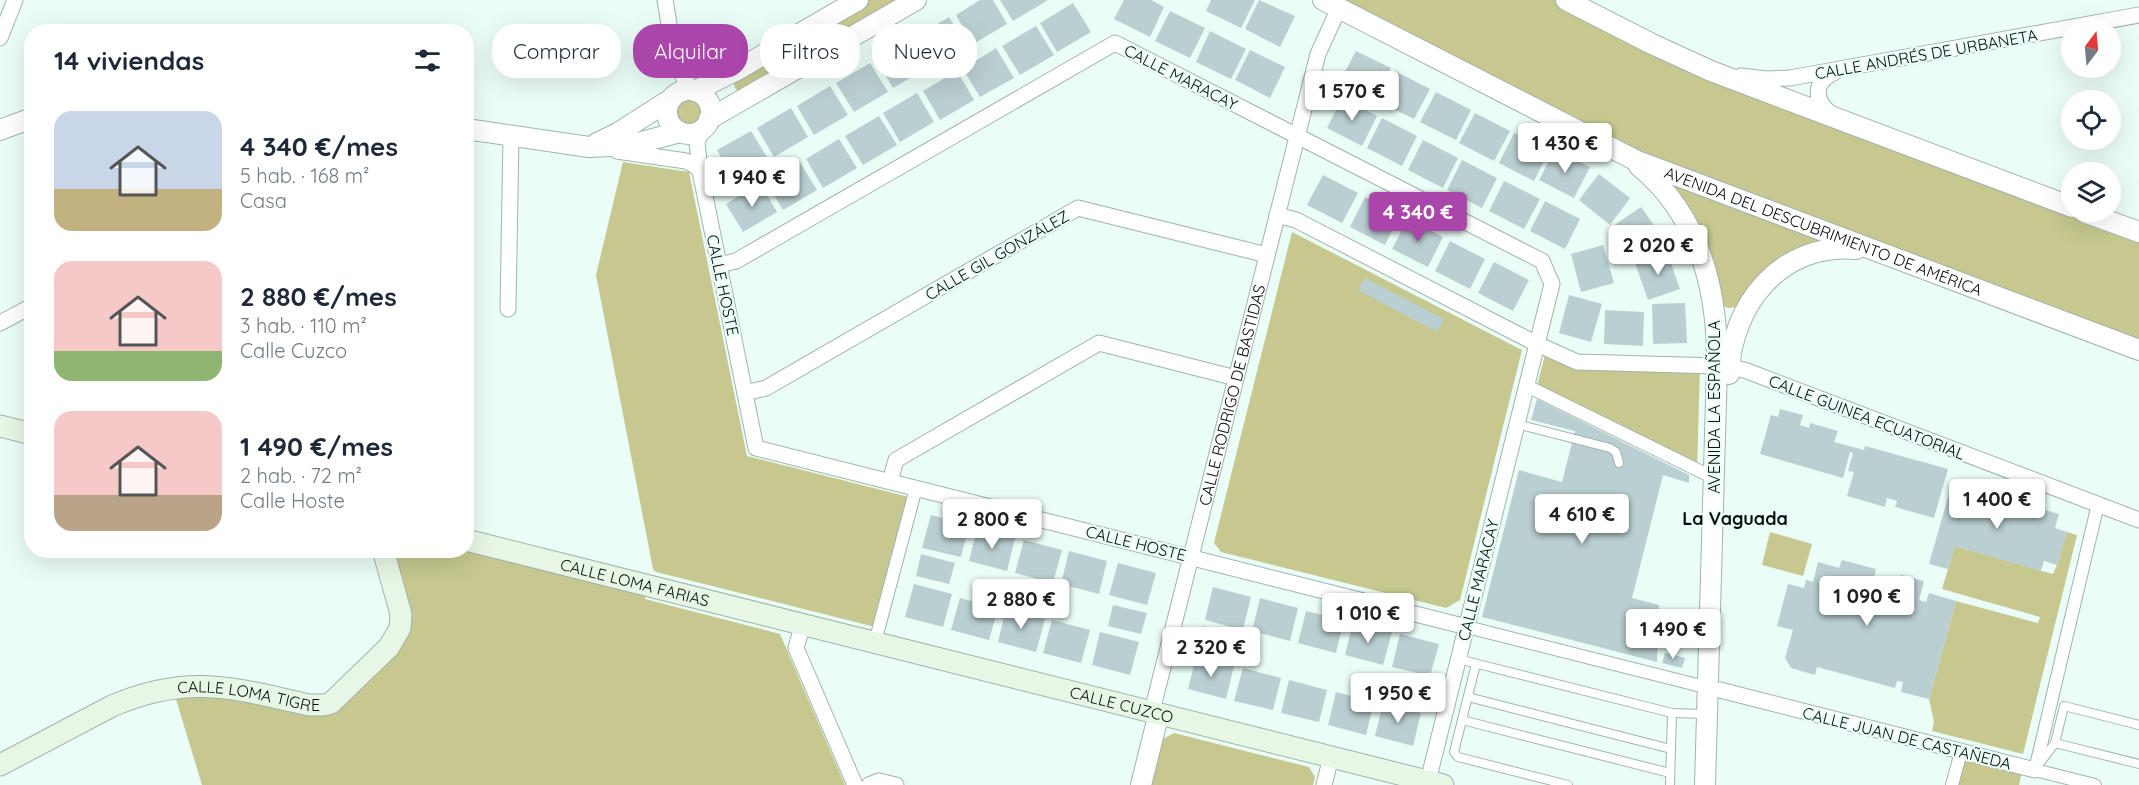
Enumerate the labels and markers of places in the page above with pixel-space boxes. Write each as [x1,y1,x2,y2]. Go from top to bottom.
pin: 1 570 € [1297,71,1407,122]
pin: 1 430 € [1510,123,1620,174]
pin: 1 940 € [697,157,807,208]
pin: 4 340 € [1363,192,1473,243]
pin: 2 020 € [1603,225,1713,276]
pin: 1 400 € [1942,479,2052,530]
pin: 4 610 € [1527,494,1637,545]
pin: 2 800 € [937,499,1047,550]
pin: 1 090 € [1812,576,1922,627]
pin: 2 880 € [966,579,1076,630]
pin: 1 010 € [1313,593,1423,644]
pin: 1 490 € [1618,609,1728,660]
pin: 2 320 € [1156,627,1266,678]
pin: 1 950 € [1343,673,1453,724]

